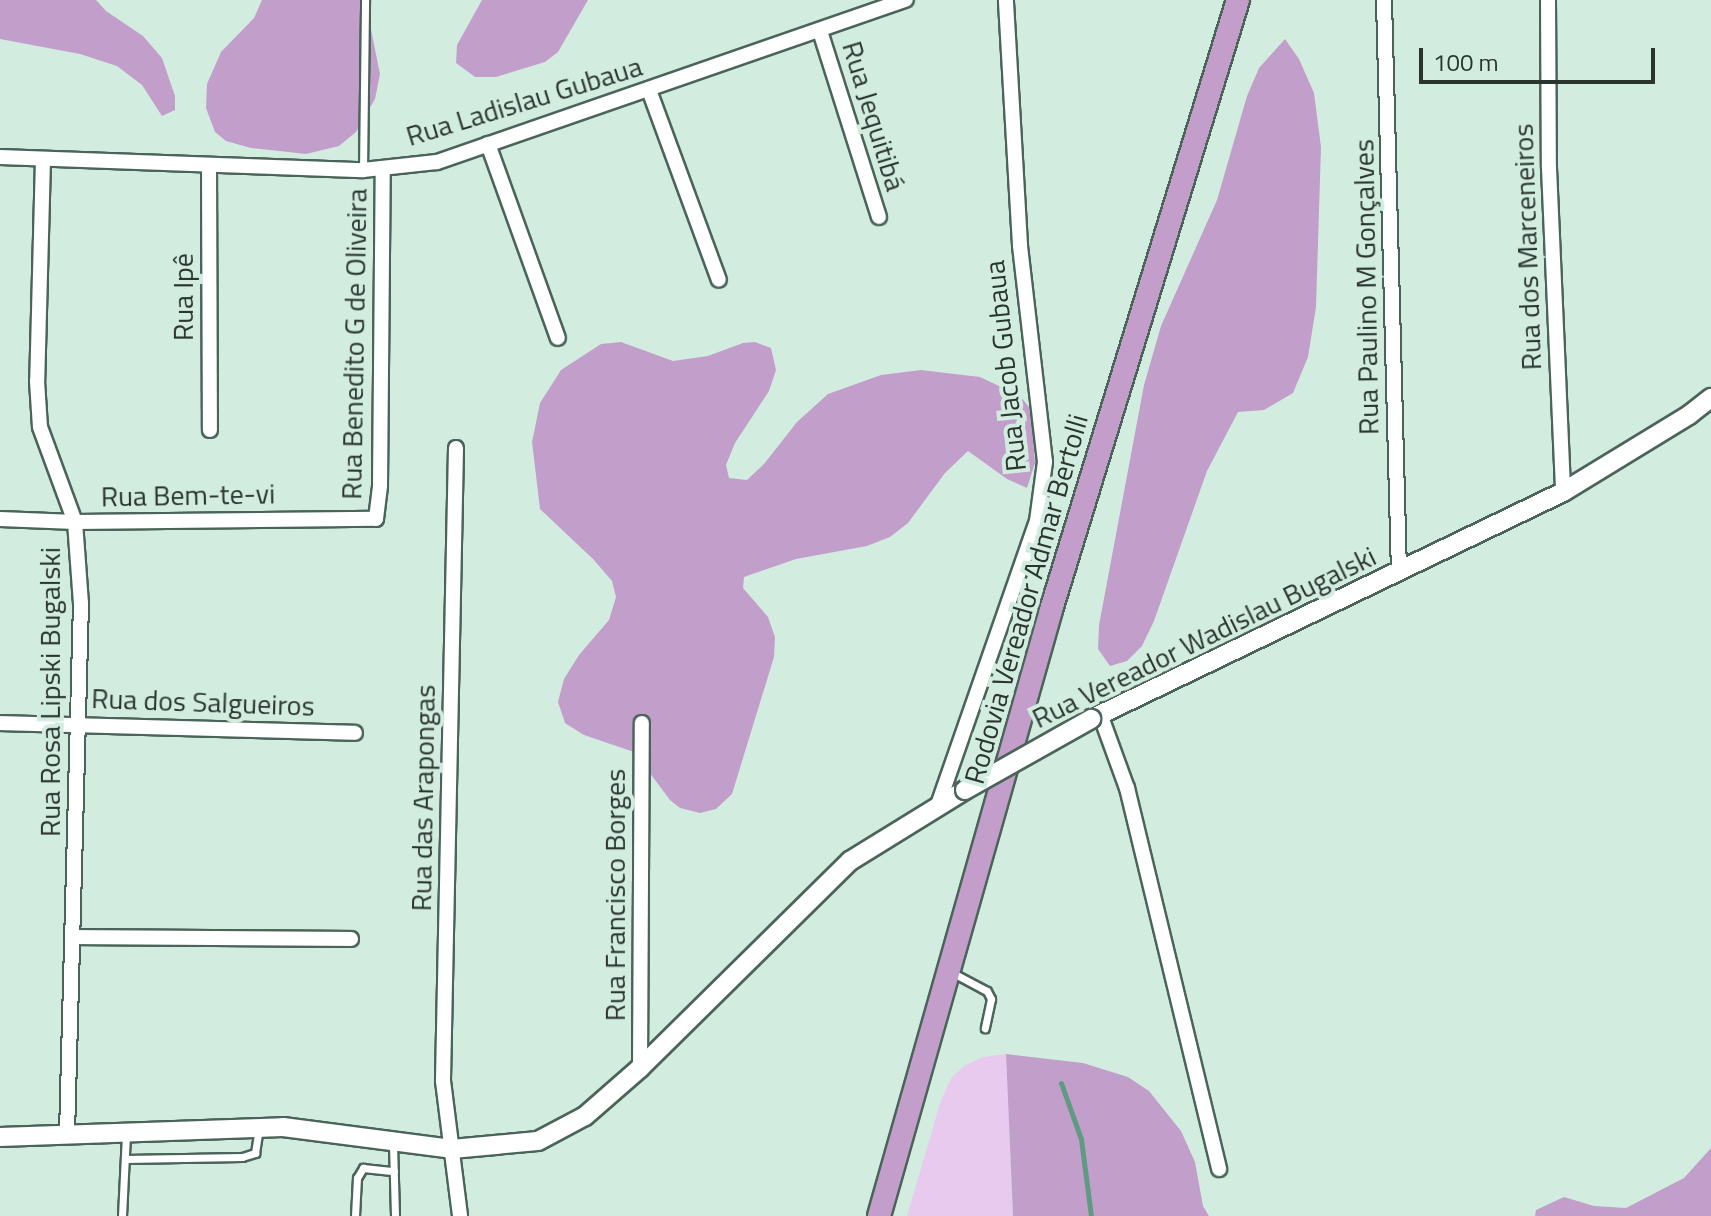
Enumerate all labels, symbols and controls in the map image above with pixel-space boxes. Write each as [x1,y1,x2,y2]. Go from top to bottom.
scale bar [1423,32,1659,82]
street label: Rua Jequitibá [835,37,913,195]
text: 100 m [1433,44,1499,80]
street label: Rua Ladislau Gubaua [402,49,646,153]
street label: Rua dos Marceneiros [1506,123,1548,371]
street label: Rua Paulino M Gonçalves [1347,139,1385,435]
street label: Rua Benedito G de Oliveira [334,188,374,500]
street label: Rua Ipê [166,253,200,341]
street label: Rua Jacob Gubaua [977,259,1033,473]
street label: Rodovia Vereador Admar Bertolli [957,410,1095,788]
street label: Rua Bem-te-vi [101,477,275,513]
street label: Rua Vereador Wadislau Bugalski [1027,539,1381,735]
street label: Rua Rosa Lipski Bugalski [33,547,67,837]
street label: Rua dos Salgueiros [91,681,315,723]
street label: Rua das Arapongas [404,684,442,912]
street label: Rua Francisco Borges [598,769,632,1021]

